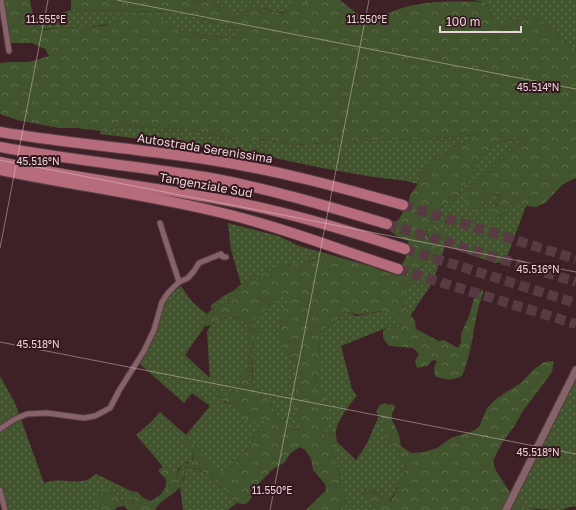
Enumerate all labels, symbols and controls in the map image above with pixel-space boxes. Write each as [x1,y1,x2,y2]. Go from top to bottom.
scale bar [440,8,521,34]
text: 11.555°E [26,13,66,25]
text: 11.550°E [347,13,387,25]
text: 100 m [446,14,480,29]
text: 45.514°N [517,81,559,93]
street label: Autostrada Serenissima [136,130,274,166]
text: 45.516°N [16,155,60,167]
street label: Tangenziale Sud [158,169,254,201]
text: 45.516°N [516,263,560,275]
text: 45.518°N [16,338,60,350]
text: 45.518°N [516,446,560,458]
text: 11.550°E [252,484,292,496]

